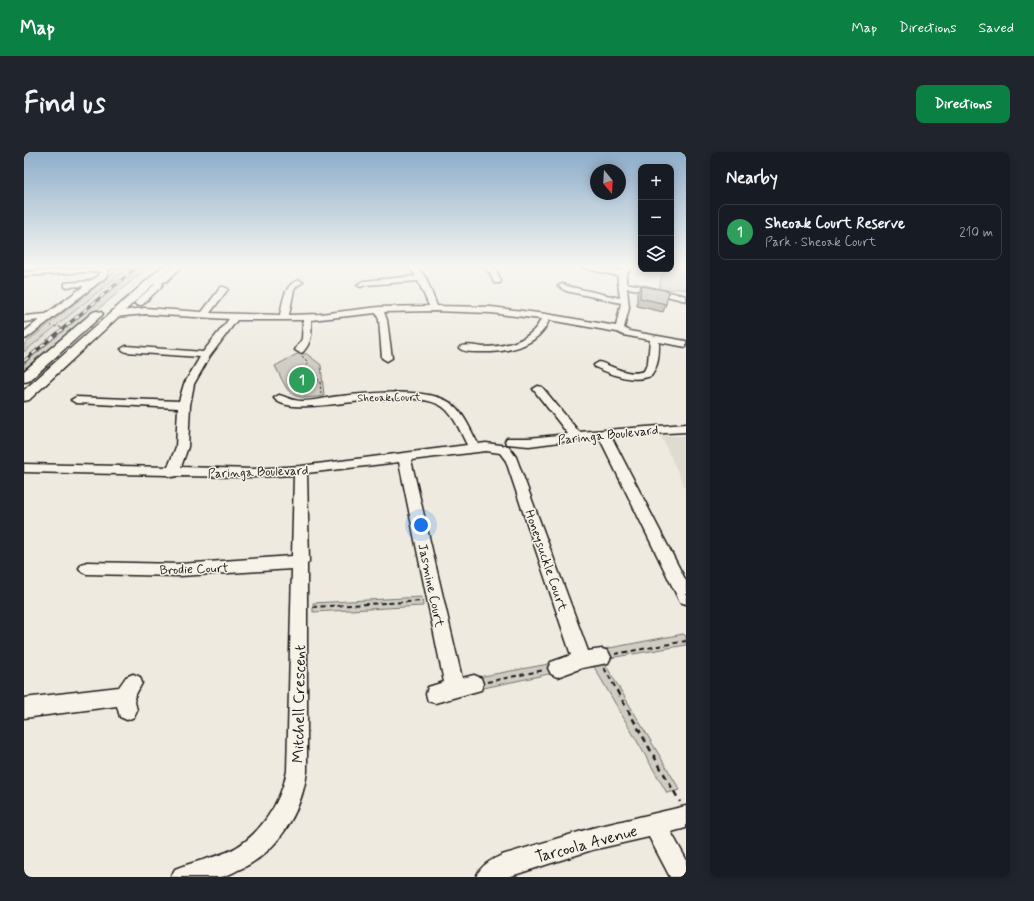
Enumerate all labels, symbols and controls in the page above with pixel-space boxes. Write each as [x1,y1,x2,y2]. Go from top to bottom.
text: Map [20,16,55,41]
text: Map [851,19,877,37]
text: Directions [899,19,957,37]
text: Saved [979,19,1014,37]
button: Directions [916,85,1010,123]
text: Find us [24,86,105,123]
north arrow [590,164,626,200]
map controls [638,164,674,272]
button: + [638,164,674,200]
text: Nearby [726,167,778,189]
button: − [638,200,674,236]
text: Sheoak Court Reserve [765,214,905,234]
text: 1 [737,224,743,241]
text: 210 m [959,224,993,241]
text: Park · Sheoak Court [765,234,876,251]
button: layers [638,236,674,272]
pin: 1 [289,365,315,395]
street label: Sheoak Court [357,390,422,406]
street label: Paringa Boulevard [557,422,659,449]
street label: Paringa Boulevard [207,462,309,483]
street label: Honeysuckle Court [520,508,571,614]
your location [411,515,431,535]
street label: Jasmine Court [413,542,448,629]
street label: Brodie Court [159,560,229,579]
street label: Mitchell Crescent [288,645,311,763]
street label: Tarcoola Avenue [533,821,640,868]

